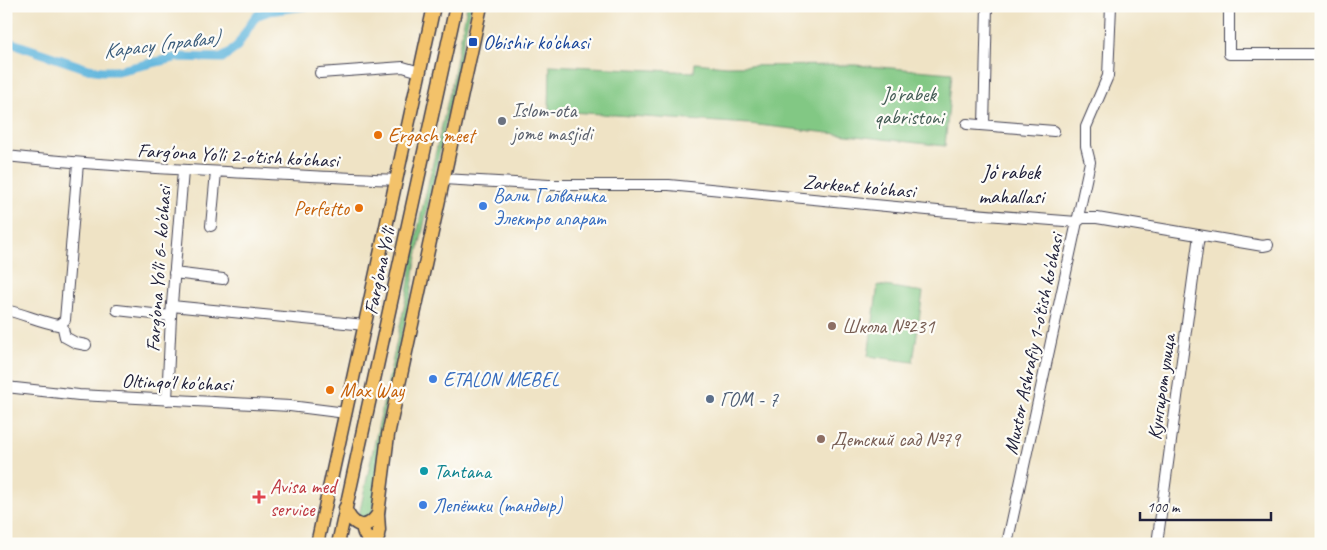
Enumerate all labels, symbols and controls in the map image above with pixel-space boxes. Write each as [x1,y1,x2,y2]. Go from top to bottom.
water label: Карасу (правая) [102,23,225,64]
place label: Obishir ko'chasi [483,30,591,55]
marker: Obishir ko'chasi [467,36,479,48]
park label: Jo'rabek qabristoni [874,82,946,130]
place label: Islom-ota jome masjidi [510,98,595,146]
marker: Islom-ota jome masjidi [496,115,508,127]
place label: Ergash meet [388,123,478,148]
marker: Ergash meet [372,129,384,141]
street label: Farg'ona Yo'li 2-o'tish ko'chasi [137,138,341,173]
district label: Joʻrabek mahallasi [978,159,1047,209]
street label: Zarkent ko'chasi [802,169,918,204]
street label: Farg'ona Yo'li 6- ko'chasi [140,183,177,353]
place label: Вали Галваника Электро апарат [493,183,607,231]
place label: Perfetto [294,196,350,221]
marker: Вали Галваника Электро апарат [477,200,489,212]
marker: Perfetto [353,202,365,214]
street label: Farg'ona Yo'li [358,223,401,317]
street label: Muxtor Ashrafiy 1-o'tish ko'chasi [998,229,1070,457]
place label: Школа №231 [842,314,935,339]
marker: Школа №231 [826,320,838,332]
street label: Кунгирот улица [1142,331,1182,441]
place label: ETALON MEBEL [443,367,560,392]
street label: Oltinqo'l ko'chasi [121,368,235,397]
marker: ETALON MEBEL [427,373,439,385]
place label: Max Way [340,378,405,403]
marker: Max Way [324,384,336,396]
place label: ГОМ - 7 [720,387,779,412]
marker: ГОМ - 7 [704,393,716,405]
place label: Детский сад №79 [831,427,962,452]
marker: Детский сад №79 [815,433,827,445]
place label: Tantana [434,459,493,484]
marker: Tantana [418,465,430,477]
place label: Avisa med service [270,474,339,522]
marker: Avisa med service [252,490,266,504]
scale bar [1140,490,1271,522]
place label: Лепёшки (тандыр) [433,493,564,518]
text: 100 m [1147,498,1181,517]
marker: Лепёшки (тандыр) [417,499,429,511]

